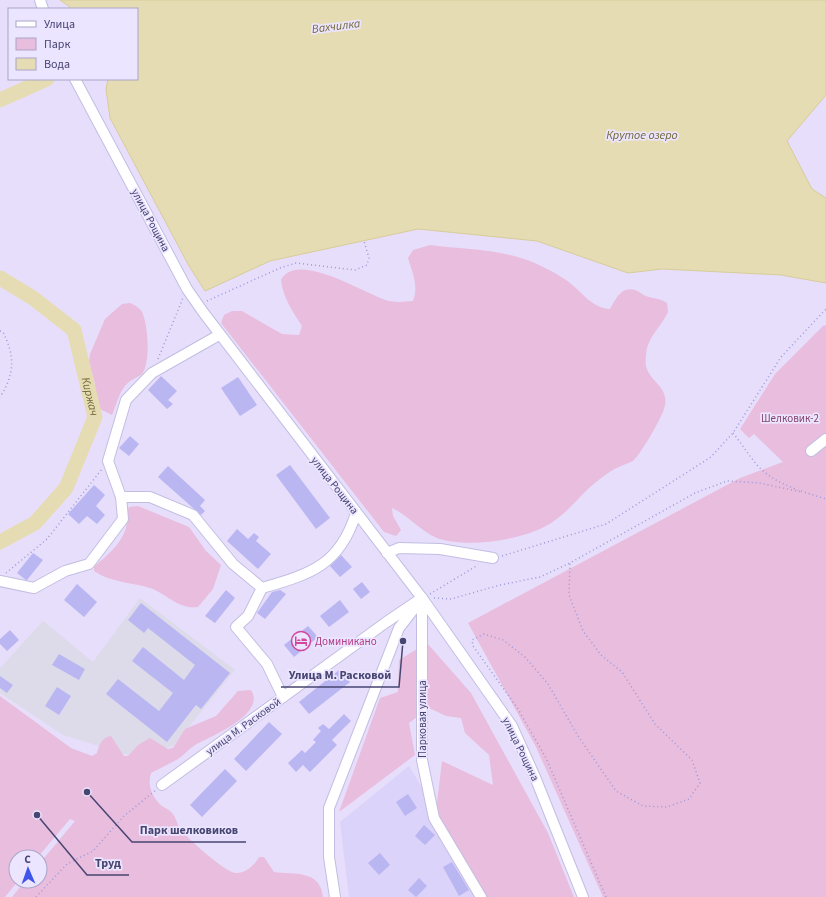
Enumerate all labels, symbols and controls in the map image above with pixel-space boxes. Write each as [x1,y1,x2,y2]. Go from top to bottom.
legend [8,8,138,80]
water label: Вахчилка [311,15,362,38]
text: Улица [44,16,75,33]
text: Парк [44,36,70,53]
text: Вода [44,56,70,73]
water label: Крутое озеро [606,127,678,144]
street label: улица Рощина [128,186,173,254]
water label: Киржач [77,375,103,418]
park label: Шелковик-2 [761,411,819,426]
street label: улица Рощина [307,453,362,517]
hotel icon: Доминикано [290,630,312,652]
place label: Доминикано [315,634,377,649]
callout: Улица М. Расковой [281,663,399,687]
text: Улица М. Расковой [289,667,391,684]
street label: Парковая улица [415,680,430,758]
street label: улица М. Расковой [203,694,284,759]
street label: улица Рощина [499,715,542,784]
callout: Парк шелковиков [132,818,246,842]
text: Парк шелковиков [140,822,238,839]
north arrow [8,849,48,889]
callout: Труд [87,851,129,875]
text: С [24,852,32,867]
text: Труд [95,855,121,872]

